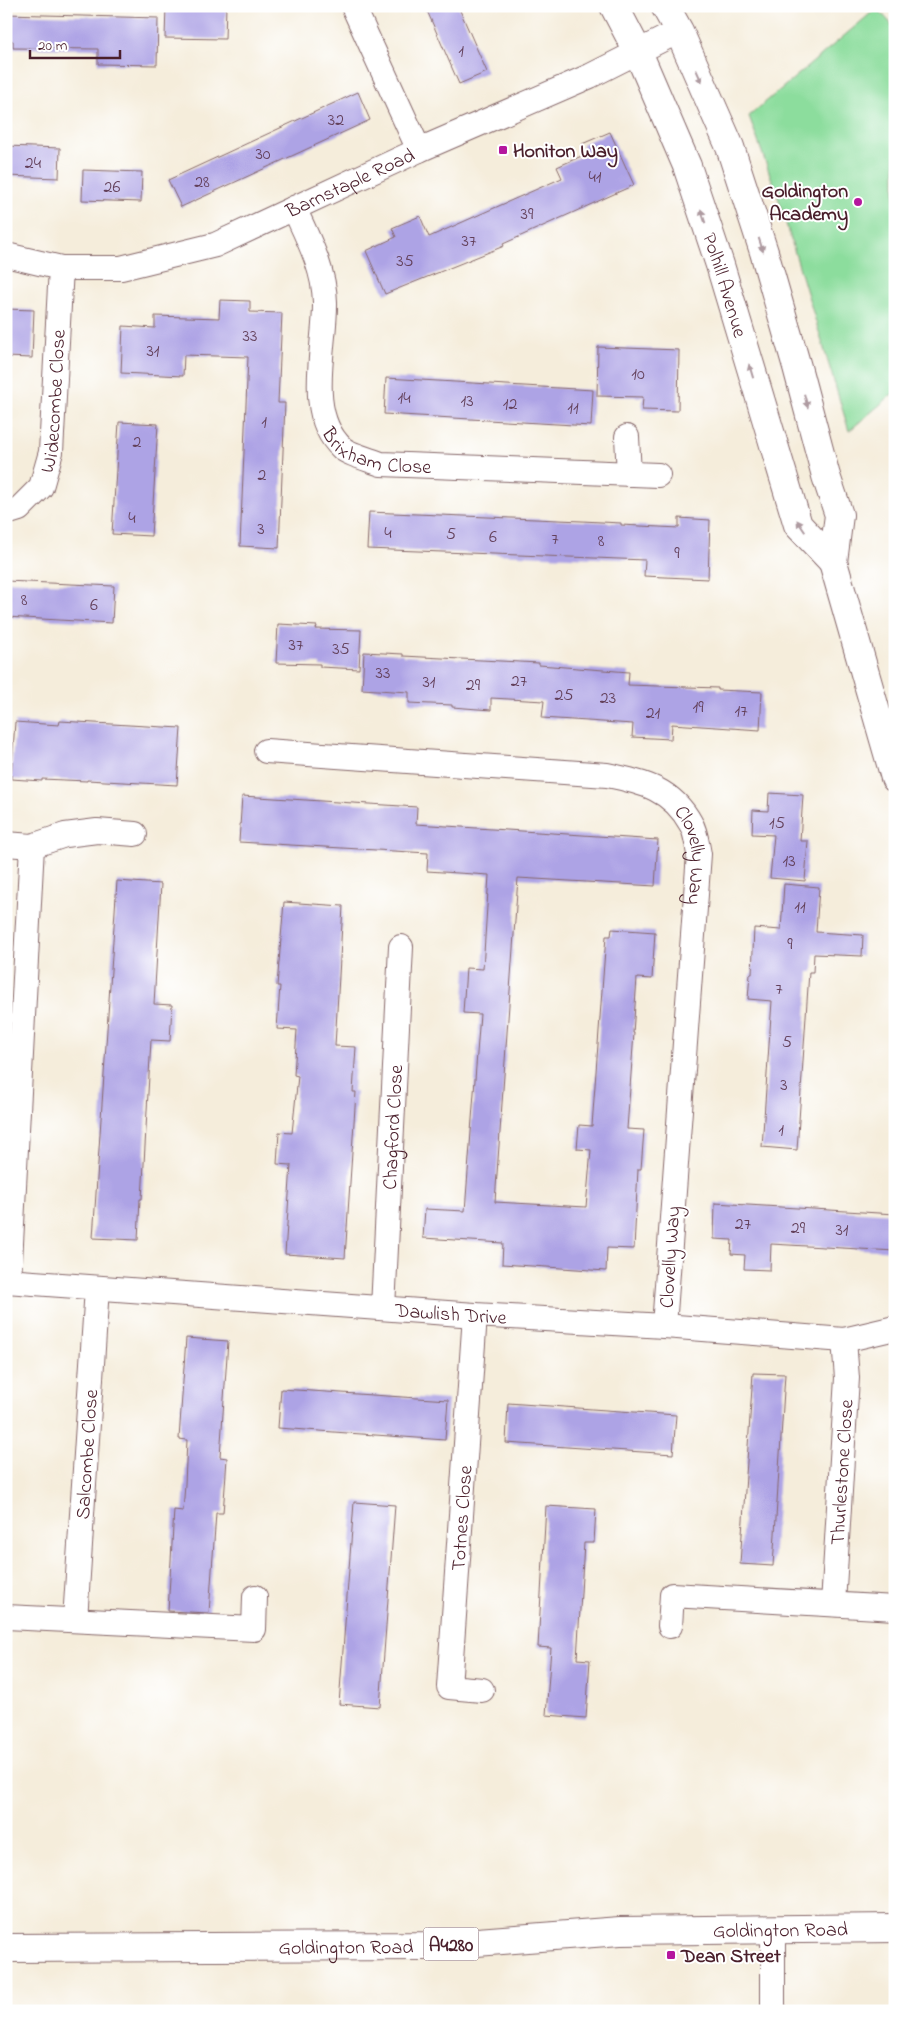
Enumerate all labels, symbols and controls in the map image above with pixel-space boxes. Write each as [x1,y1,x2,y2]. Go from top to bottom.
scale bar [30,28,120,60]
text: 20 m [38,35,68,57]
house number: 1 [458,39,464,65]
one-way arrow [695,69,703,83]
house number: 32 [328,108,344,134]
place label: Honiton Way [513,138,618,168]
house number: 30 [255,142,271,168]
street label: Barnstaple Road [281,142,420,227]
marker: Honiton Way [497,144,509,156]
house number: 24 [25,151,42,177]
house number: 41 [588,165,602,191]
house number: 28 [194,170,210,196]
house number: 26 [104,175,121,201]
place label: Goldington Academy [762,178,848,231]
marker: Goldington Academy [852,196,864,208]
house number: 39 [521,202,534,228]
one-way arrow [699,208,707,223]
house number: 37 [462,229,477,255]
street label: Polhill Avenue [693,229,753,342]
one-way arrow [758,237,766,252]
house number: 35 [396,249,414,275]
house number: 33 [243,324,257,350]
street label: Widecombe Close [34,329,75,477]
house number: 31 [146,339,160,365]
house number: 10 [631,362,645,388]
one-way arrow [747,363,755,378]
house number: 14 [397,386,411,412]
house number: 13 [460,389,474,415]
house number: 12 [503,392,517,418]
one-way arrow [802,393,810,408]
house number: 11 [567,396,579,422]
house number: 1 [261,410,267,436]
street label: Brixham Close [312,422,432,483]
house number: 2 [133,430,142,456]
house number: 2 [258,463,267,489]
house number: 4 [128,506,136,532]
house number: 3 [257,517,265,543]
one-way arrow [796,519,805,533]
house number: 4 [384,521,392,547]
house number: 5 [446,522,456,548]
house number: 6 [489,525,497,551]
house number: 7 [551,527,559,553]
house number: 8 [598,529,605,555]
house number: 9 [674,541,680,567]
house number: 8 [21,588,28,614]
house number: 6 [90,593,98,619]
house number: 37 [289,633,304,659]
house number: 35 [332,637,350,663]
house number: 33 [376,661,390,687]
house number: 27 [511,669,528,695]
house number: 31 [422,670,436,696]
house number: 29 [466,673,481,699]
house number: 25 [554,683,574,709]
house number: 23 [600,686,616,712]
house number: 19 [692,695,704,721]
house number: 17 [734,699,748,725]
house number: 21 [646,701,661,727]
street label: Clovelly Way [666,800,711,906]
house number: 15 [769,811,785,837]
house number: 13 [782,849,796,875]
house number: 11 [794,895,806,921]
house number: 9 [787,932,793,958]
house number: 7 [775,977,783,1003]
house number: 5 [782,1030,792,1056]
street label: Chagford Close [377,1064,412,1191]
house number: 3 [780,1073,788,1099]
house number: 1 [778,1118,784,1144]
street label: Clovelly Way [653,1205,690,1309]
house number: 27 [735,1212,752,1238]
house number: 29 [791,1216,806,1242]
house number: 31 [835,1218,849,1244]
street label: Dawlish Drive [393,1297,507,1334]
street label: Salcombe Close [70,1389,107,1521]
street label: Thurlestone Close [825,1399,863,1546]
street label: Totnes Close [445,1464,482,1572]
street label: Goldington Road [713,1917,848,1947]
road number: A4280 [424,1928,478,1960]
street label: Goldington Road [278,1934,414,1964]
place label: Dean Street [680,1943,781,1972]
marker: Dean Street [665,1949,677,1961]

